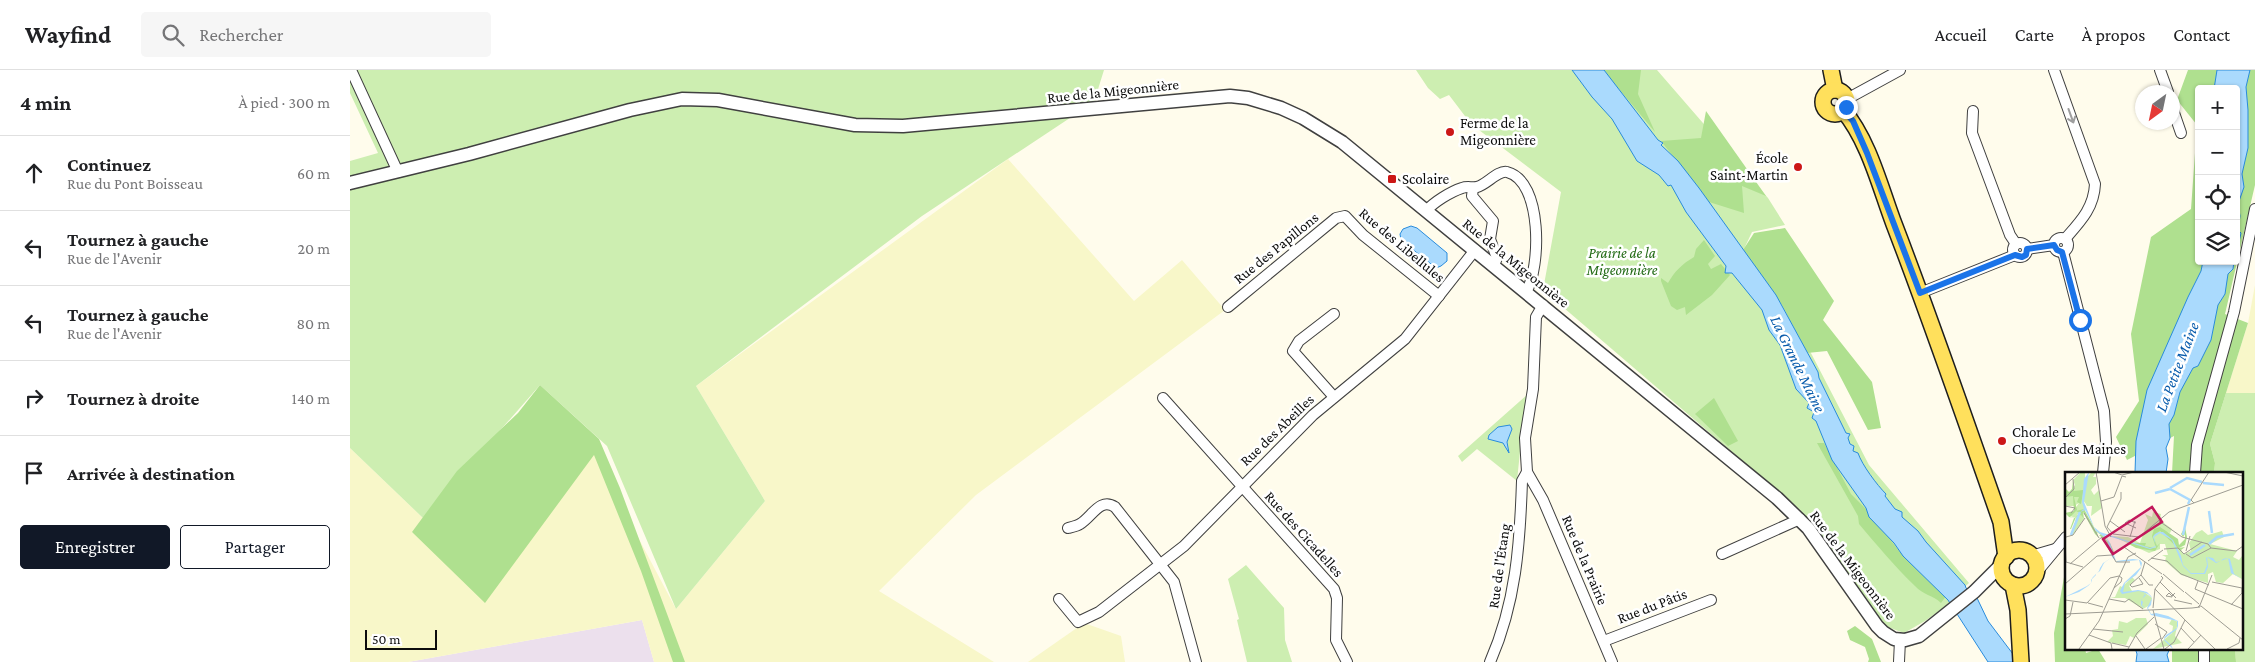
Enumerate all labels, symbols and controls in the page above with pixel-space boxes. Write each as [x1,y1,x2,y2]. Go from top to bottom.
search box [141,12,491,57]
text: Wayfind [25,21,111,48]
icon: search [159,21,187,49]
text: Rechercher [199,24,284,45]
text: Accueil [1935,25,1987,45]
text: Carte [2015,25,2054,45]
text: À propos [2082,25,2145,45]
text: Contact [2173,25,2230,45]
street label: Rue de la Migeonnière [1046,76,1180,107]
north arrow [2135,85,2180,130]
map controls [2195,85,2240,265]
button: + [2195,85,2240,130]
text: 4 min [20,91,71,115]
text: À pied · 300 m [238,94,330,111]
route end [1835,96,1858,119]
one-way arrow [2067,108,2076,123]
place label: Ferme de la Migeonnière [1460,115,1536,149]
marker: Ferme de la Migeonnière [1444,126,1456,138]
button: − [2195,130,2240,175]
place label: École Saint-Martin [1710,150,1788,183]
text: Continuez [67,154,151,175]
icon: ahead [20,159,48,187]
marker: École Saint-Martin [1792,161,1804,173]
text: 60 m [297,165,330,182]
place label: Scolaire [1402,171,1449,187]
marker: Scolaire [1386,173,1398,185]
text: Rue du Pont Boisseau [67,175,203,192]
button: locate [2195,175,2240,220]
street label: Rue des Libellules [1356,205,1448,285]
street label: Rue des Papillons [1231,209,1322,288]
street label: Rue de la Migeonnière [1459,215,1573,312]
button: layers [2195,220,2240,265]
text: Tournez à gauche [67,229,209,250]
icon: left [20,234,48,262]
text: 20 m [297,240,330,257]
park label: Prairie de la Migeonnière [1586,245,1658,279]
text: Rue de l'Avenir [67,250,162,267]
text: Tournez à gauche [67,304,209,325]
icon: left [20,309,48,337]
route start [2069,309,2092,332]
water label: La Grande Maine [1767,313,1829,415]
text: 80 m [296,315,330,332]
water label: La Petite Maine [2152,320,2202,414]
text: Rue de l'Avenir [67,325,162,342]
icon: right [20,384,48,412]
text: Tournez à droite [67,388,199,409]
text: 140 m [292,390,330,407]
street label: Rue des Abeilles [1237,391,1317,469]
place label: Chorale Le Choeur des Maines [2012,424,2126,457]
marker: Chorale Le Choeur des Maines [1996,435,2008,447]
icon: arrive [20,459,48,487]
text: Arrivée à destination [67,463,235,484]
inset map [2065,472,2242,650]
street label: Rue des Cicadelles [1261,488,1347,580]
street label: Rue de la Migeonnière [1806,507,1899,624]
street label: Rue de la Prairie [1559,513,1611,608]
street label: Rue de l'Étang [1485,523,1514,610]
button: Enregistrer [20,525,170,569]
button: Partager [180,525,330,569]
street label: Rue du Pâtis [1615,585,1689,627]
scale bar [365,627,438,650]
text: 50 m [372,631,400,647]

